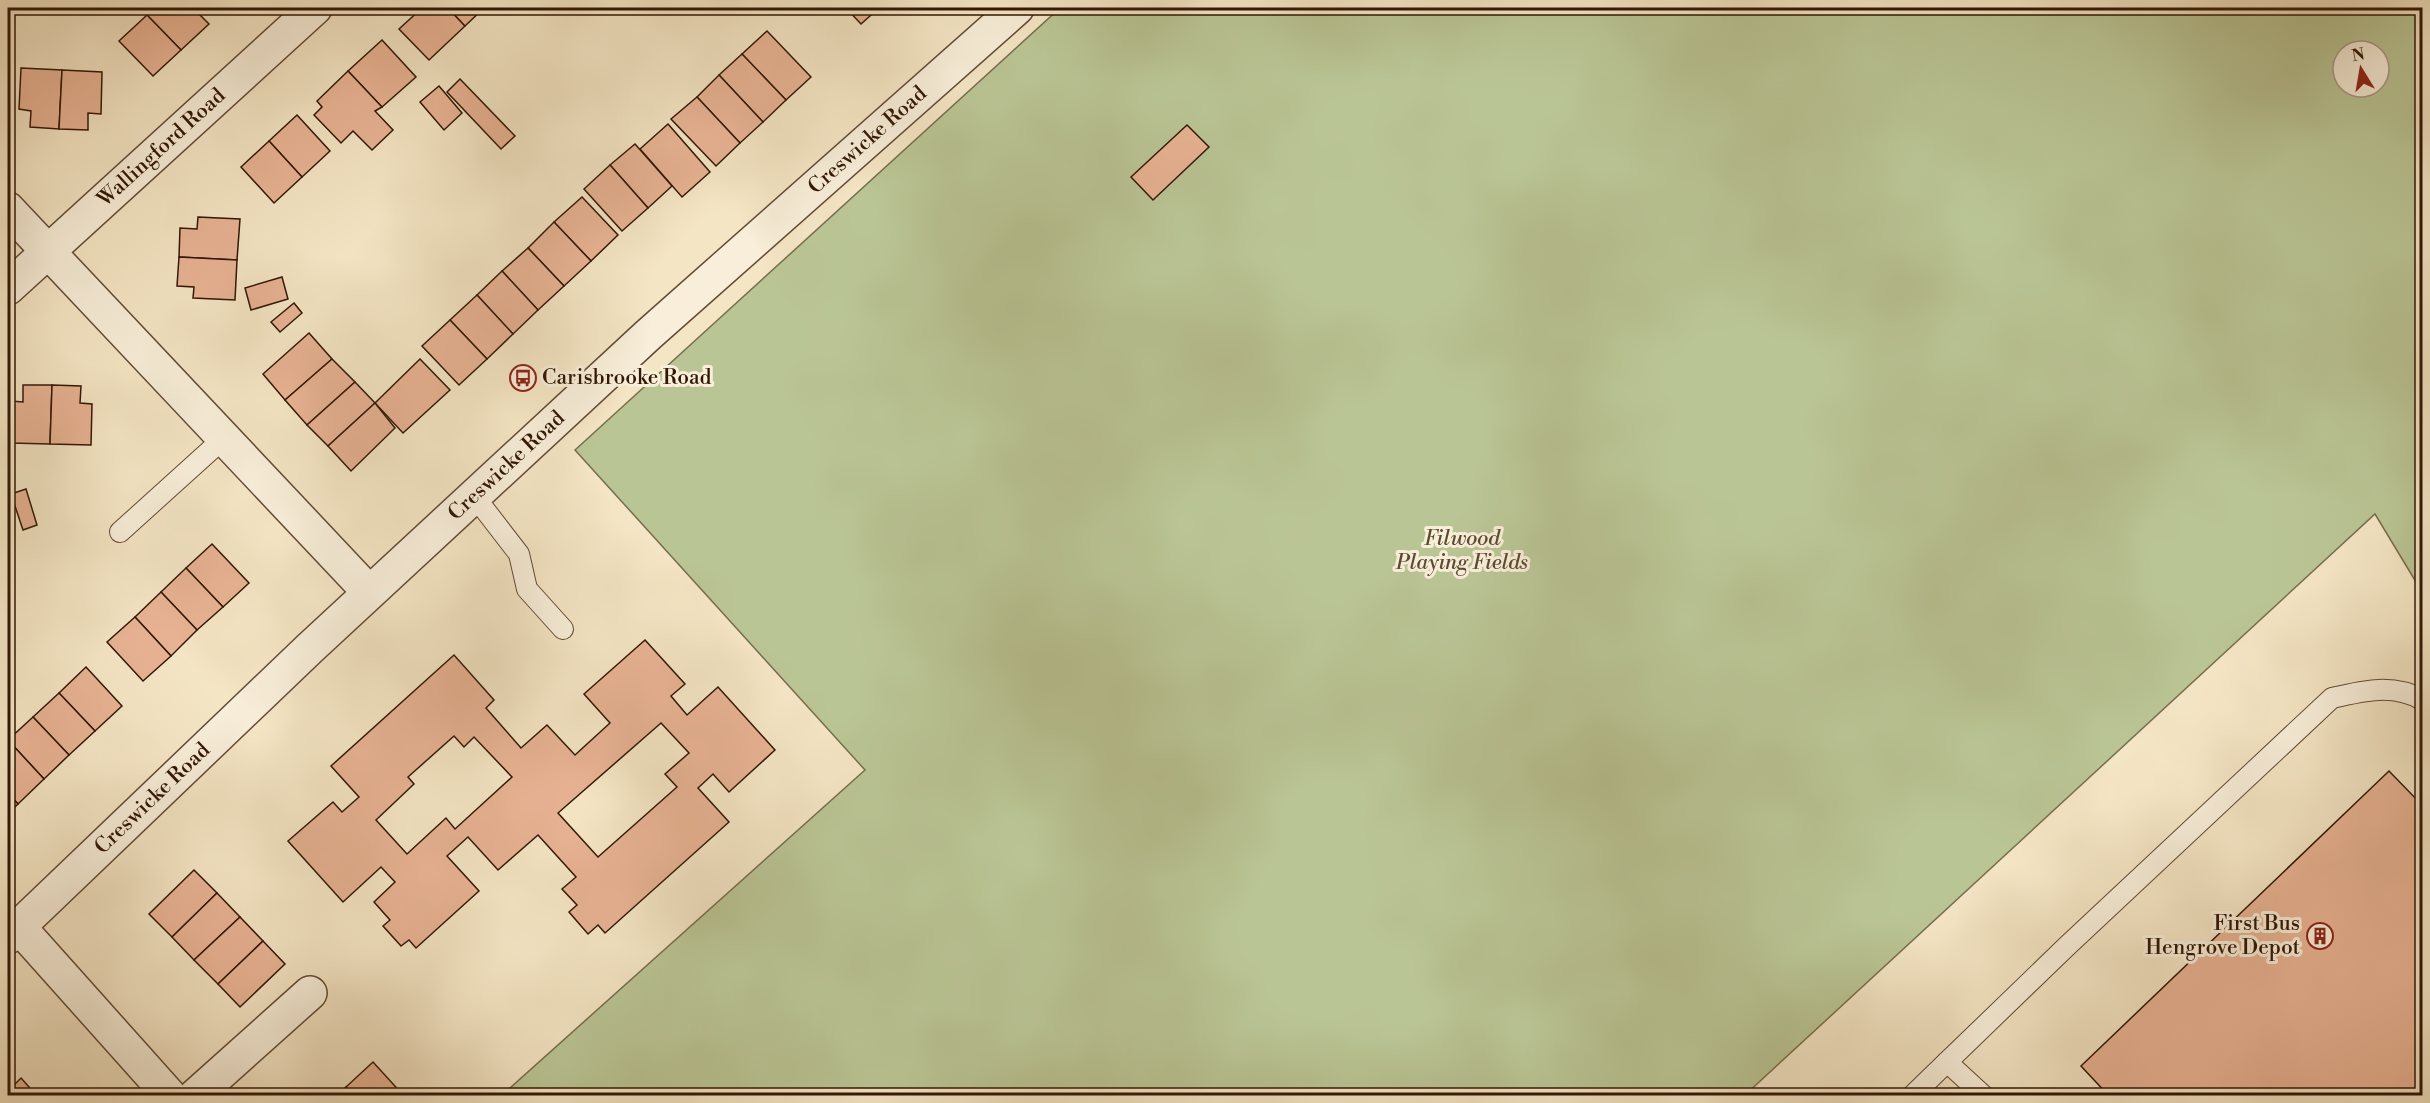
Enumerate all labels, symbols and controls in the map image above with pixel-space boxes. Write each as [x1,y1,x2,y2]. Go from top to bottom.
north arrow [2331,39,2391,99]
text: N [2350,44,2367,66]
street label: Creswicke Road [803,81,932,200]
street label: Wallingford Road [92,83,231,213]
bus stop icon: Carisbrooke Road [508,363,538,393]
place label: Carisbrooke Road [542,365,712,391]
street label: Creswicke Road [443,405,571,526]
park label: Filwood Playing Fields [1395,526,1528,576]
street label: Creswicke Road [89,737,216,860]
place label: First Bus Hengrove Depot [2145,911,2301,961]
building icon: First Bus Hengrove Depot [2305,921,2335,951]

